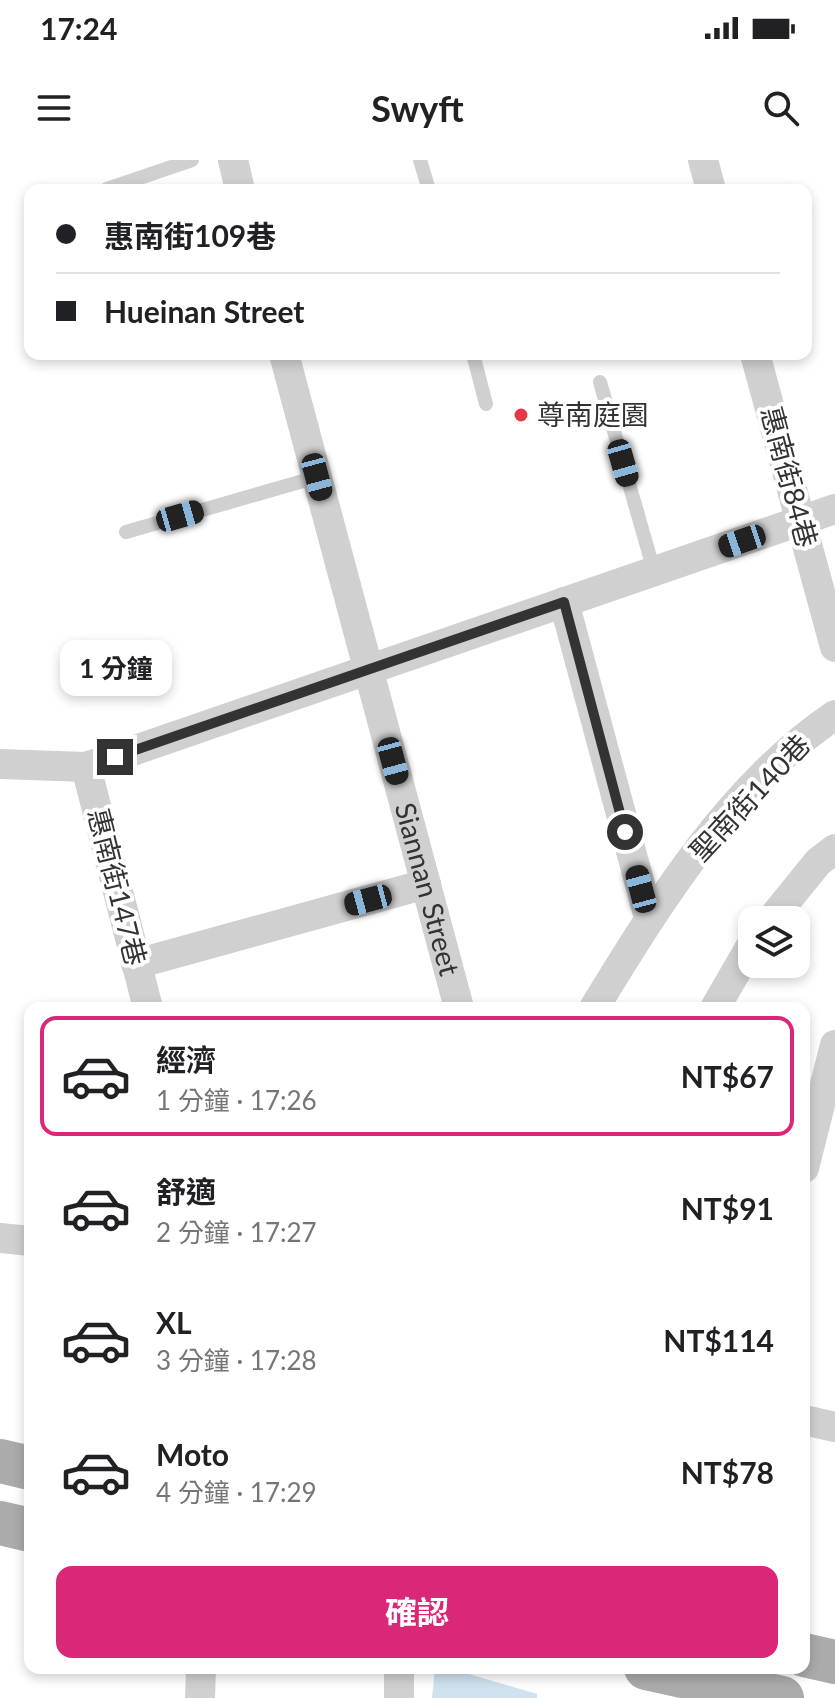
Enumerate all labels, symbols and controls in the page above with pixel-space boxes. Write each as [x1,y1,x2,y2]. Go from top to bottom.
text: 17:24 [40,10,117,46]
icon: menu [32,86,76,130]
text: Swyft [371,86,464,130]
icon: search [759,86,803,130]
text: 惠南街109巷 [104,217,276,253]
text: Hueinan Street [104,293,305,329]
place label: 尊南庭園 [537,397,649,431]
street label: 惠南街84巷 [755,403,825,551]
marker: 尊南庭園 [512,406,530,424]
car [605,437,641,489]
car [299,451,335,503]
car [154,498,206,534]
car [715,522,769,560]
callout: 1 分鐘 [59,641,171,697]
text: 1 分鐘 [79,652,153,684]
street label: 聖南街140巷 [682,727,817,868]
car [375,735,411,787]
route end [97,739,133,775]
street label: Siannan Street [389,799,468,979]
street label: 惠南街147巷 [82,805,154,969]
route start [607,814,643,850]
car [623,863,659,915]
car [342,882,394,918]
map controls [738,906,810,978]
button: layers [738,906,810,978]
icon: car [60,1040,132,1112]
text: 經濟 [156,1041,216,1077]
text: NT$67 [681,1058,774,1094]
text: 1 分鐘 · 17:26 [156,1084,317,1116]
icon: car [60,1172,132,1244]
text: 舒適 [156,1173,216,1209]
text: NT$91 [681,1190,774,1226]
text: 2 分鐘 · 17:27 [156,1216,317,1248]
icon: car [60,1304,132,1376]
text: XL [156,1304,192,1340]
text: NT$114 [663,1322,774,1358]
text: 3 分鐘 · 17:28 [156,1344,317,1376]
icon: car [60,1436,132,1508]
text: Moto [156,1436,229,1472]
text: NT$78 [681,1454,774,1490]
text: 4 分鐘 · 17:29 [156,1476,317,1508]
button: 確認 [56,1566,778,1658]

